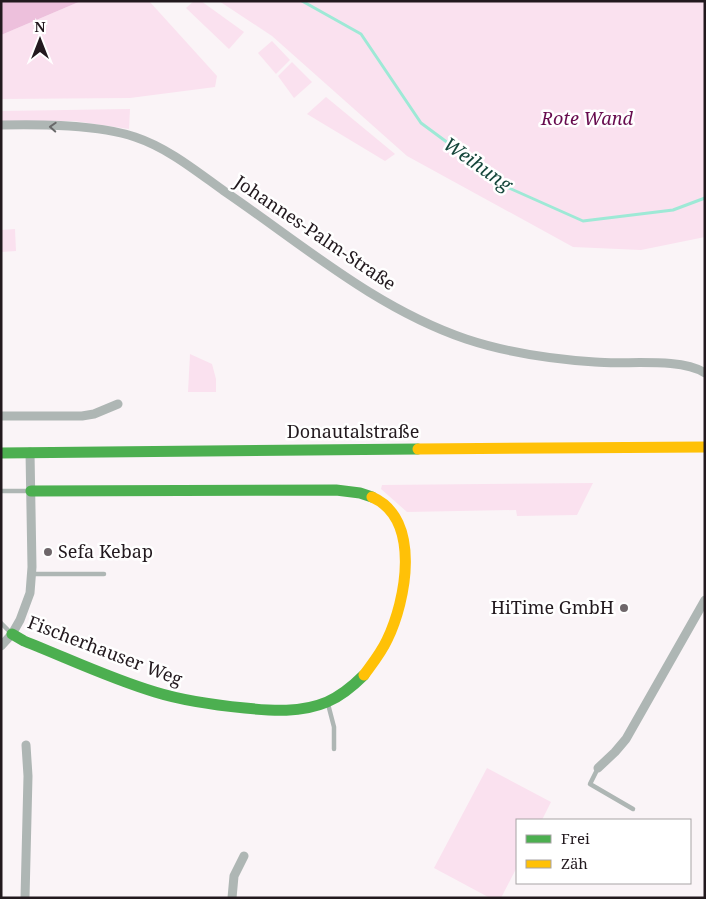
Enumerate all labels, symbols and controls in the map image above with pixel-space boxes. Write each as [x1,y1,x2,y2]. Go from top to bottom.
north arrow [15,15,65,65]
text: N [34,17,46,36]
park label: Rote Wand [540,106,634,130]
one-way arrow [49,121,57,132]
water label: Weihung [438,131,519,198]
street label: Johannes-Palm-Straße [229,169,401,295]
street label: Donautalstraße [287,419,419,443]
place label: Sefa Kebap [58,539,153,563]
marker: Sefa Kebap [42,546,54,558]
place label: HiTime GmbH [491,595,614,619]
marker: HiTime GmbH [618,602,630,614]
street label: Fischerhauser Weg [25,609,186,691]
legend [516,819,691,884]
text: Frei [561,828,590,848]
text: Zäh [561,853,588,873]

